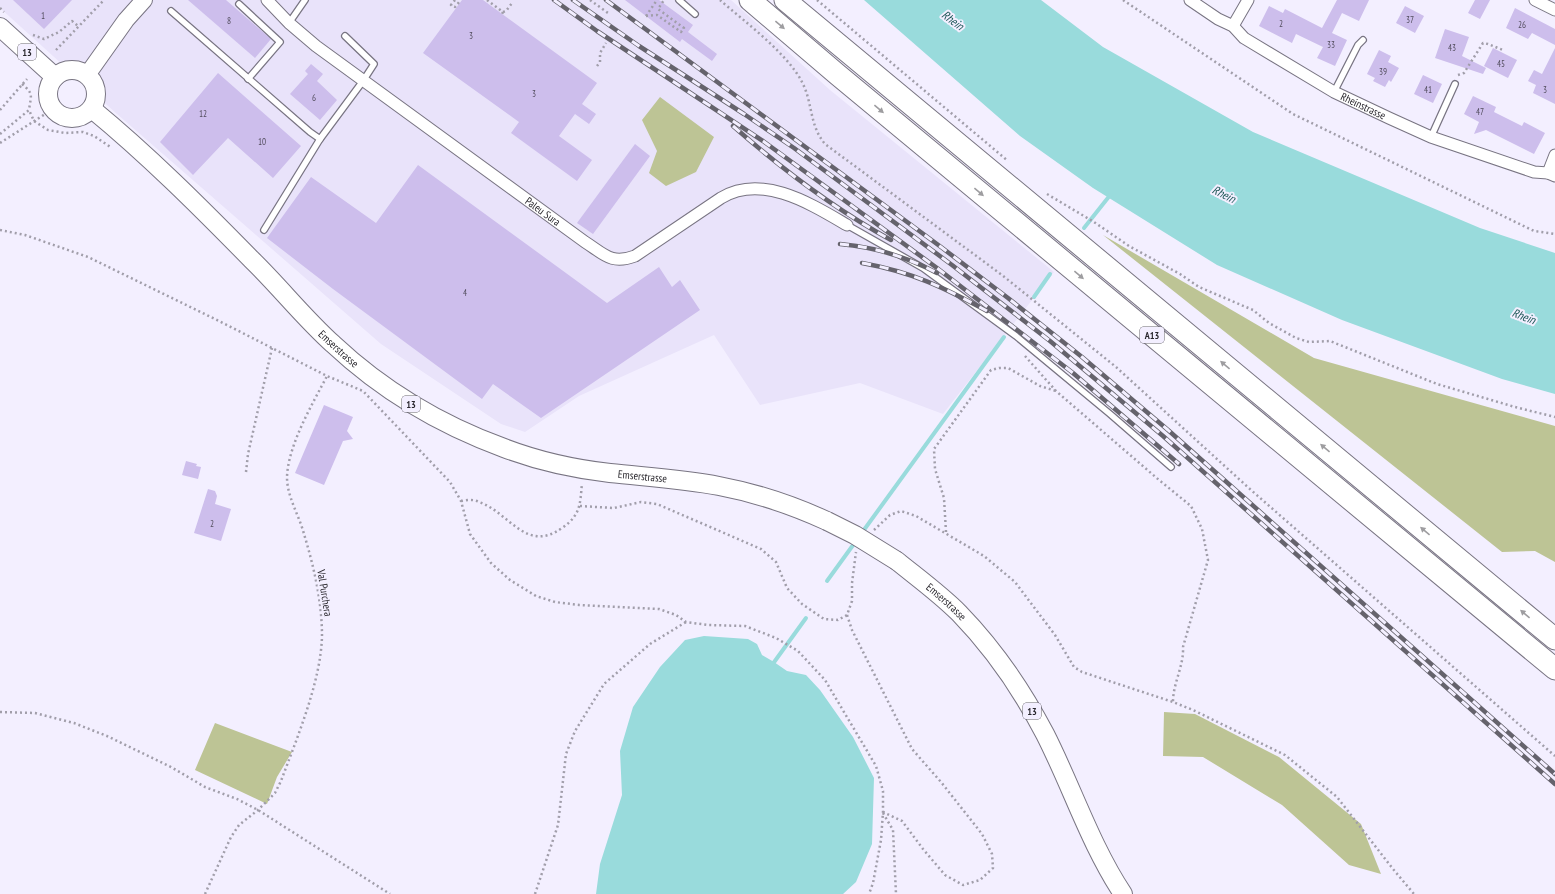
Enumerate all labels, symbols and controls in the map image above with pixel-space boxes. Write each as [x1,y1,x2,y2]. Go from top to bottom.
water label: Rhein [939,7,968,34]
house number: 1 [41,10,45,21]
house number: 37 [1406,14,1414,25]
house number: 8 [227,15,231,26]
house number: 2 [1279,18,1283,29]
house number: 26 [1518,19,1526,30]
one-way arrow [774,21,785,30]
house number: 3 [469,30,473,41]
house number: 33 [1327,39,1335,50]
house number: 43 [1448,42,1456,53]
road number: 13 [18,44,36,60]
house number: 45 [1497,58,1505,69]
house number: 39 [1379,66,1387,77]
house number: 41 [1424,84,1432,95]
house number: 3 [1543,84,1547,95]
house number: 3 [532,88,536,99]
street label: Rheinstrasse [1339,89,1388,123]
house number: 6 [312,92,316,103]
one-way arrow [874,104,884,113]
house number: 47 [1476,106,1484,117]
house number: 12 [199,108,207,119]
house number: 10 [258,136,266,147]
water label: Rhein [1210,182,1239,206]
one-way arrow [974,187,984,196]
street label: Paleu Sura [522,194,563,229]
one-way arrow [1074,270,1085,279]
house number: 4 [463,287,467,298]
water label: Rhein [1510,305,1539,328]
street label: Emserstrasse [315,327,362,371]
road number: A13 [1140,327,1164,343]
one-way arrow [1219,361,1230,369]
road number: 13 [402,396,420,412]
one-way arrow [1320,444,1330,452]
street label: Emserstrasse [617,467,668,486]
house number: 2 [210,518,214,529]
one-way arrow [1420,527,1430,535]
street label: Val Purchera [314,568,336,617]
street label: Emserstrasse [923,580,970,624]
one-way arrow [1520,610,1530,618]
road number: 13 [1023,703,1041,719]

